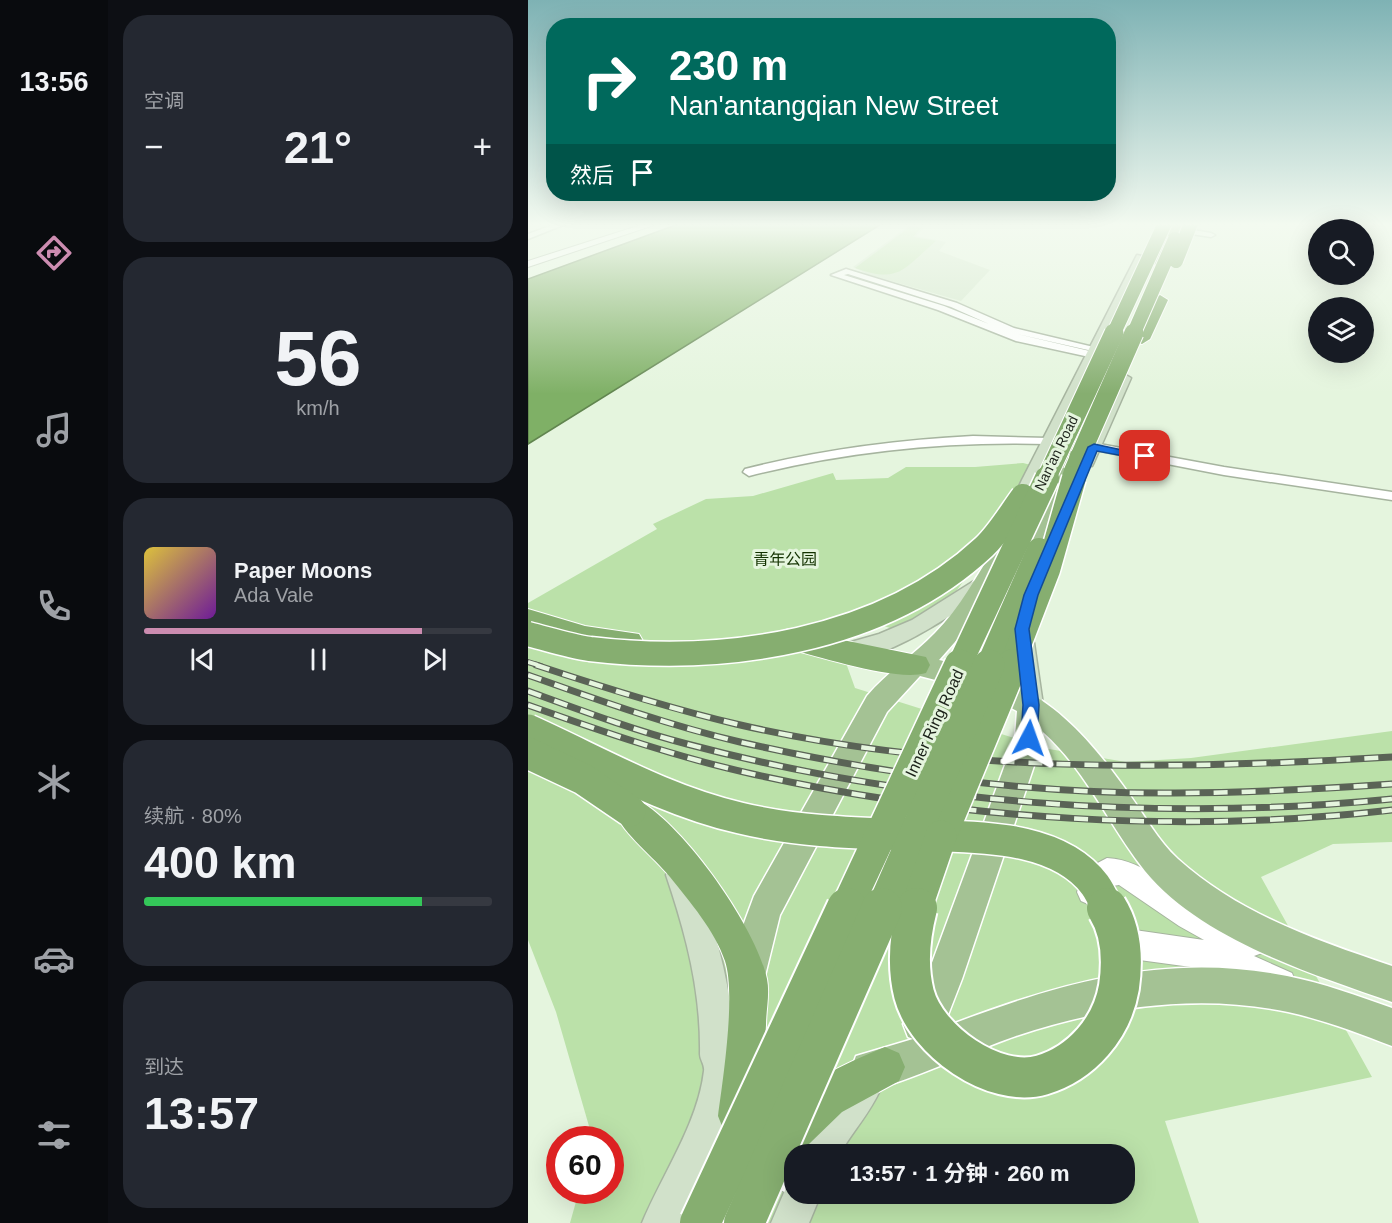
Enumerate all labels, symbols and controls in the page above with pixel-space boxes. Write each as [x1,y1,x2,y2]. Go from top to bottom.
icon: right [570,42,648,120]
text: 230 m [669,42,788,89]
text: 13:56 [19,67,89,97]
text: 空调 [144,90,184,112]
text: Nan'antangqian New Street [669,91,998,121]
text: 21° [284,122,352,173]
text: − [144,128,163,165]
text: + [473,128,492,165]
icon: arrive [626,156,659,189]
text: 然后 [570,163,614,188]
map controls [1308,219,1374,363]
button: search [1308,219,1374,285]
icon: directions [33,232,75,274]
button: layers [1308,297,1374,363]
text: 56 [275,314,361,402]
text: km/h [296,397,340,419]
icon: music [33,409,75,451]
street label: Nan'an Road [1031,413,1081,493]
pin [1119,430,1170,481]
icon: arrive [1128,439,1161,472]
park label: 青年公园 [753,551,817,568]
text: Paper Moons [234,558,372,583]
text: Ada Vale [234,584,314,606]
icon: phone [33,585,75,627]
icon: previous [186,643,219,676]
icon: pause [302,643,335,676]
icon: next [418,643,451,676]
street label: Inner Ring Road [902,667,967,780]
position arrow [997,706,1061,770]
icon: climate [33,761,75,803]
text: 续航 · 80% [144,805,242,827]
text: 400 km [144,837,297,888]
icon: car [33,938,75,980]
text: 到达 [144,1056,184,1078]
text: 13:57 [144,1088,259,1139]
icon: filters [33,1114,75,1156]
speed limit sign: 60 [546,1126,624,1204]
text: 13:57 · 1 分钟 · 260 m [849,1161,1070,1186]

